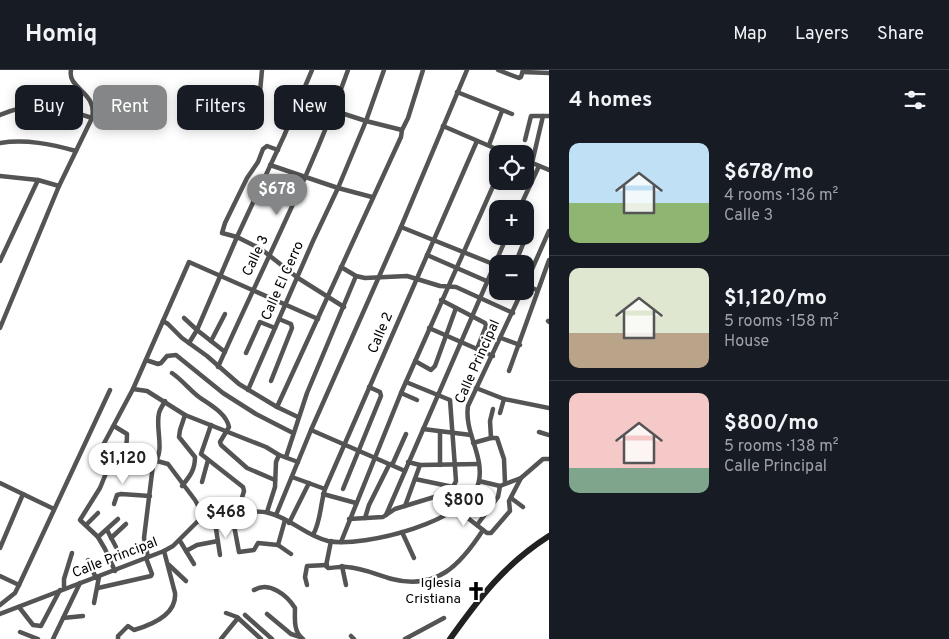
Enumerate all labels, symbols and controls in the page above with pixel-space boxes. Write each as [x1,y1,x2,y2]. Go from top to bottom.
text: Homiq [25,20,97,50]
text: Map [733,23,767,46]
text: Layers [795,23,849,46]
text: Share [877,23,924,46]
chip: Buy [15,85,83,130]
chip: Rent [93,85,167,130]
chip: Filters [177,85,264,130]
chip: New [274,85,345,130]
icon: filters [901,86,929,114]
text: 4 homes [569,87,652,114]
map controls [489,145,534,300]
button: locate [489,145,534,190]
text: $678/mo [724,159,814,186]
icon: home [609,163,669,223]
pin: $678 [247,174,307,216]
text: $678 [258,180,296,200]
text: 4 rooms · 136 m² [724,186,838,206]
button: + [489,200,534,245]
text: Calle 3 [724,206,773,226]
street label: Calle 3 [239,233,273,279]
street label: Calle El Cerro [258,239,308,323]
button: − [489,255,534,300]
text: $1,120/mo [724,285,827,312]
icon: home [609,288,669,348]
street label: Calle 2 [365,310,397,356]
text: 5 rooms · 158 m² [724,312,839,332]
street label: Calle Principal [452,317,504,407]
text: House [724,332,769,352]
text: $800/mo [724,410,819,437]
icon: home [609,413,669,473]
text: 5 rooms · 138 m² [724,437,839,457]
pin: $1,120 [82,442,164,485]
text: $1,120 [100,449,146,469]
text: Calle Principal [724,457,827,477]
pin: $800 [434,484,494,527]
text: $800 [444,491,484,511]
pin: $468 [196,496,256,539]
text: $468 [206,503,246,523]
street label: Calle Principal [70,534,160,582]
place label: Iglesia Cristiana [405,575,461,608]
church icon: Iglesia Cristiana [465,580,487,602]

